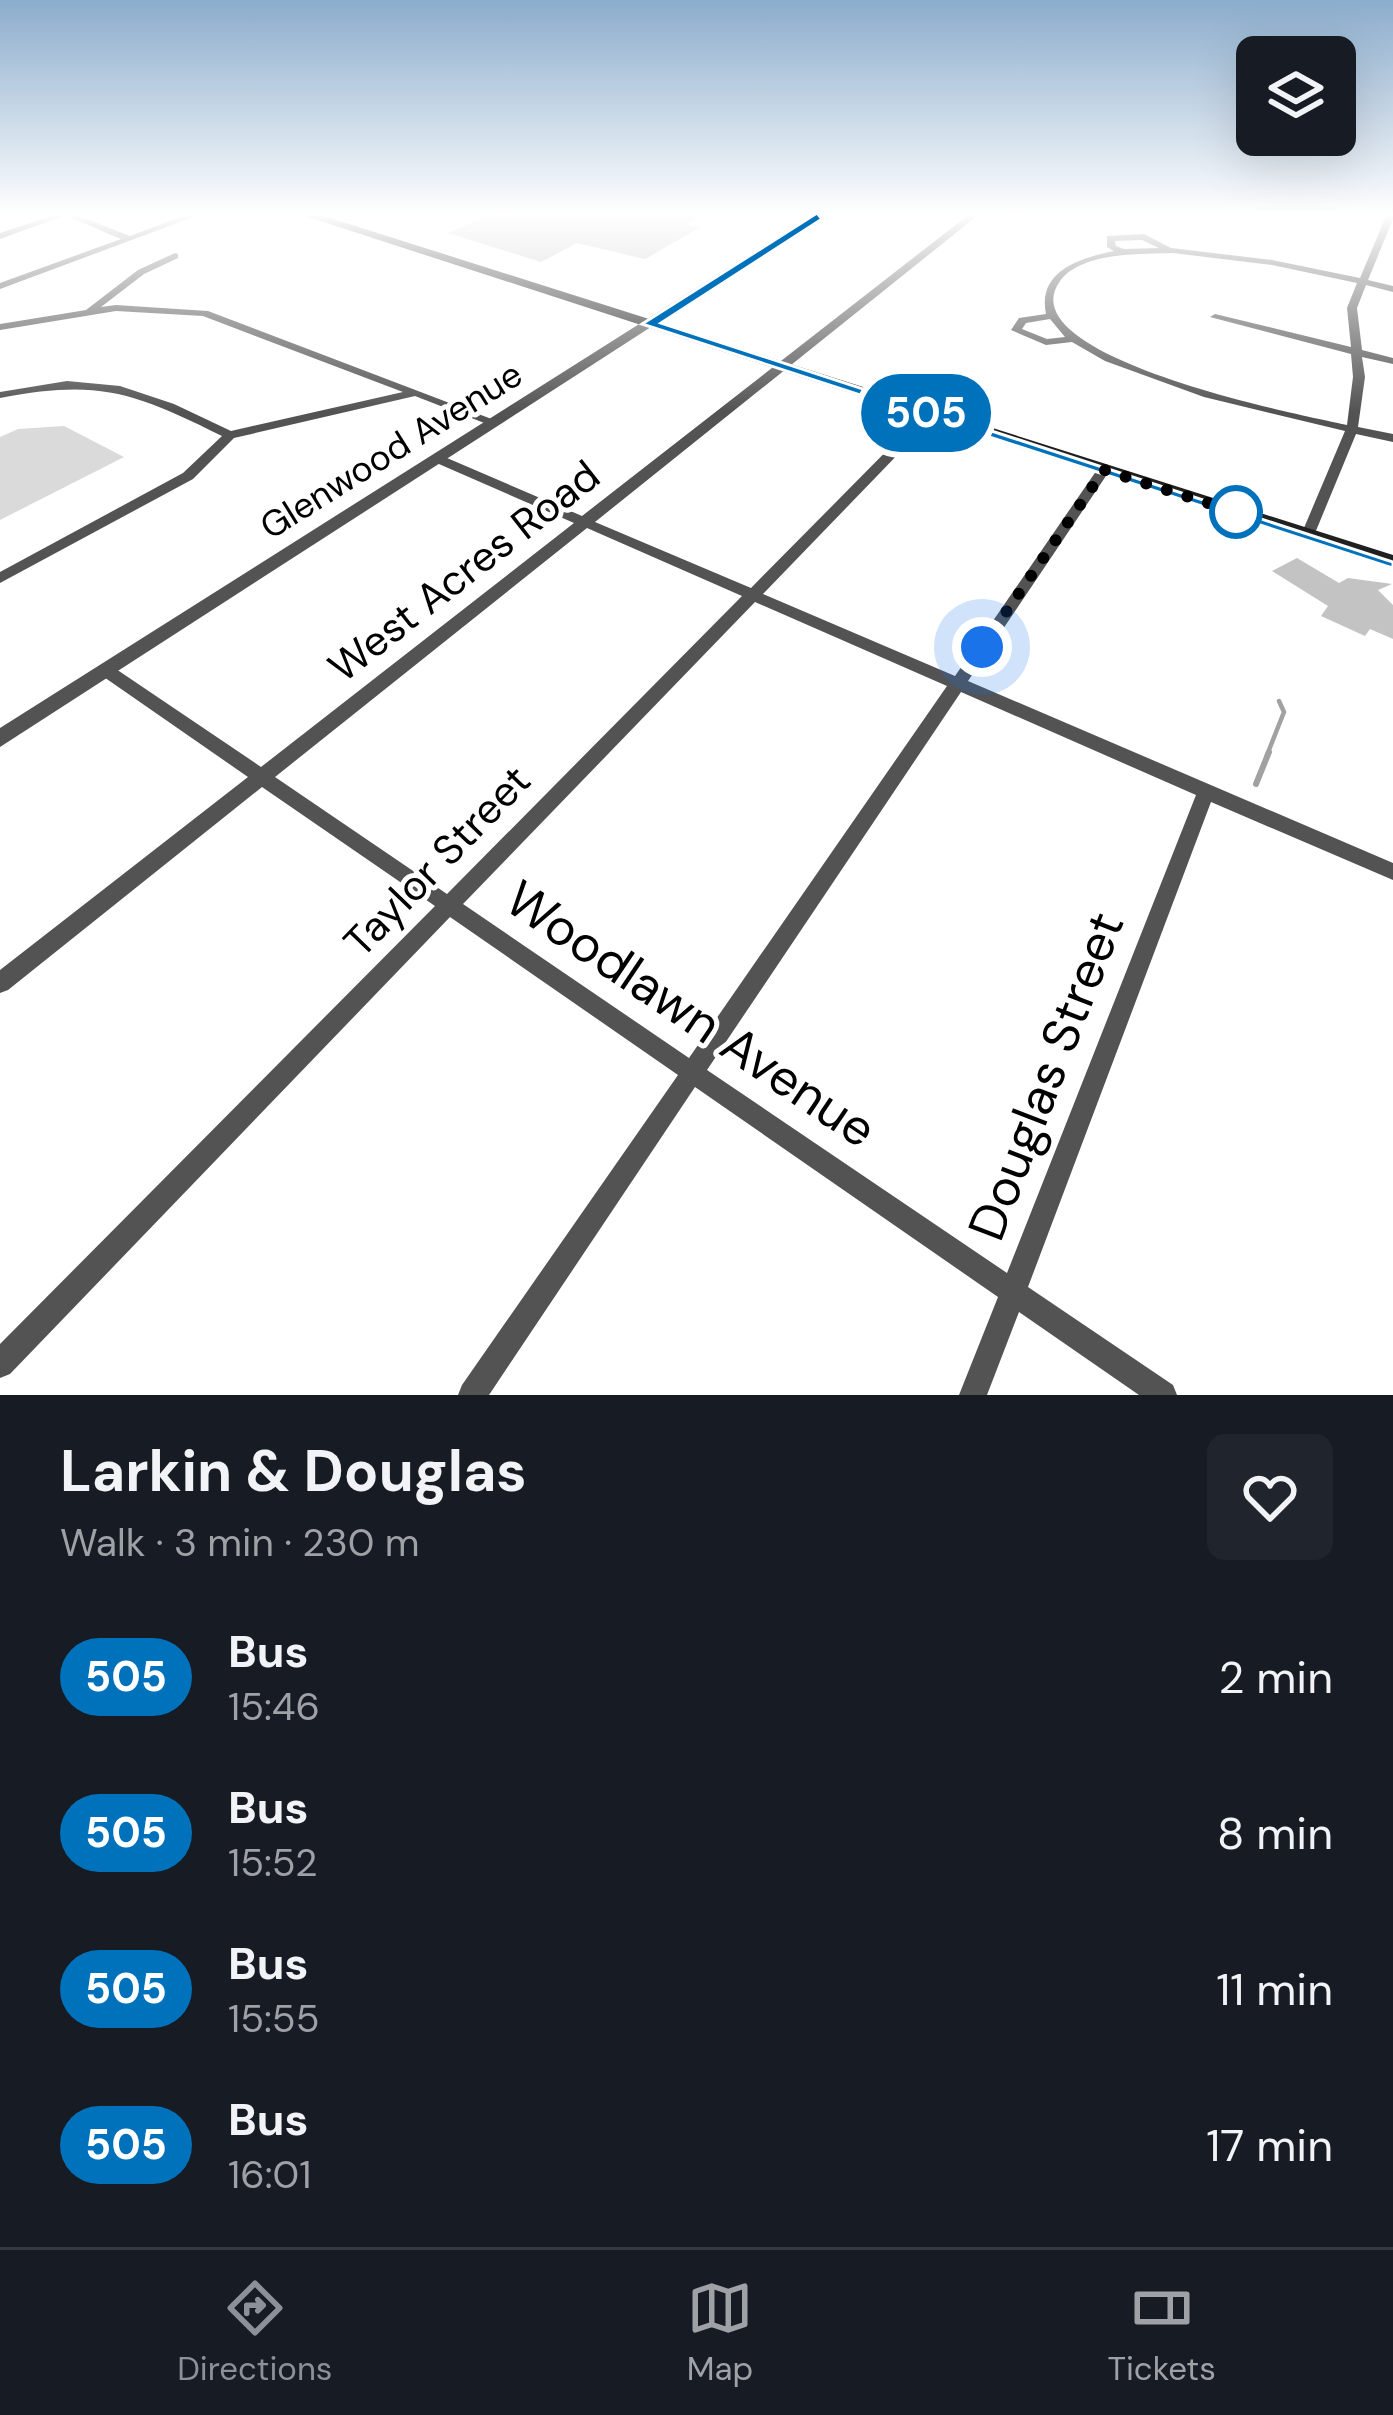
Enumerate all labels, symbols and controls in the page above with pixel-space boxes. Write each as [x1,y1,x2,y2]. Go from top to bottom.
map controls [1236,36,1356,156]
button: layers [1236,36,1356,156]
street label: Glenwood Avenue [251,350,531,550]
line badge: 505 [857,374,995,452]
text: 505 [885,385,967,440]
street label: West Acres Road [317,448,611,694]
unlabelled marker [1211,487,1261,537]
your location [952,617,1012,677]
street label: Taylor Street [332,753,542,969]
street label: Woodlawn Avenue [493,865,889,1163]
street label: Douglas Street [953,903,1139,1249]
text: Larkin & Douglas [60,1434,527,1509]
button: heart [1207,1434,1333,1560]
text: Walk · 3 min · 230 m [60,1517,420,1568]
text: Bus [228,1622,308,1681]
text: 2 min [1218,1648,1333,1707]
text: 505 [85,1649,167,1704]
text: 15:46 [228,1681,320,1732]
text: Bus [228,1778,308,1837]
text: 8 min [1217,1804,1333,1863]
text: 505 [85,1805,167,1860]
text: 15:52 [228,1837,317,1888]
text: Bus [228,1934,308,1993]
text: 11 min [1216,1960,1333,2019]
text: 505 [85,1961,167,2016]
text: 15:55 [228,1993,319,2044]
text: Bus [228,2090,308,2149]
text: 17 min [1206,2116,1333,2175]
text: 505 [85,2117,167,2172]
text: 16:01 [228,2149,311,2200]
tab: Directions [177,2275,332,2390]
tab: Map [687,2275,753,2390]
tab: Tickets [1107,2275,1216,2390]

